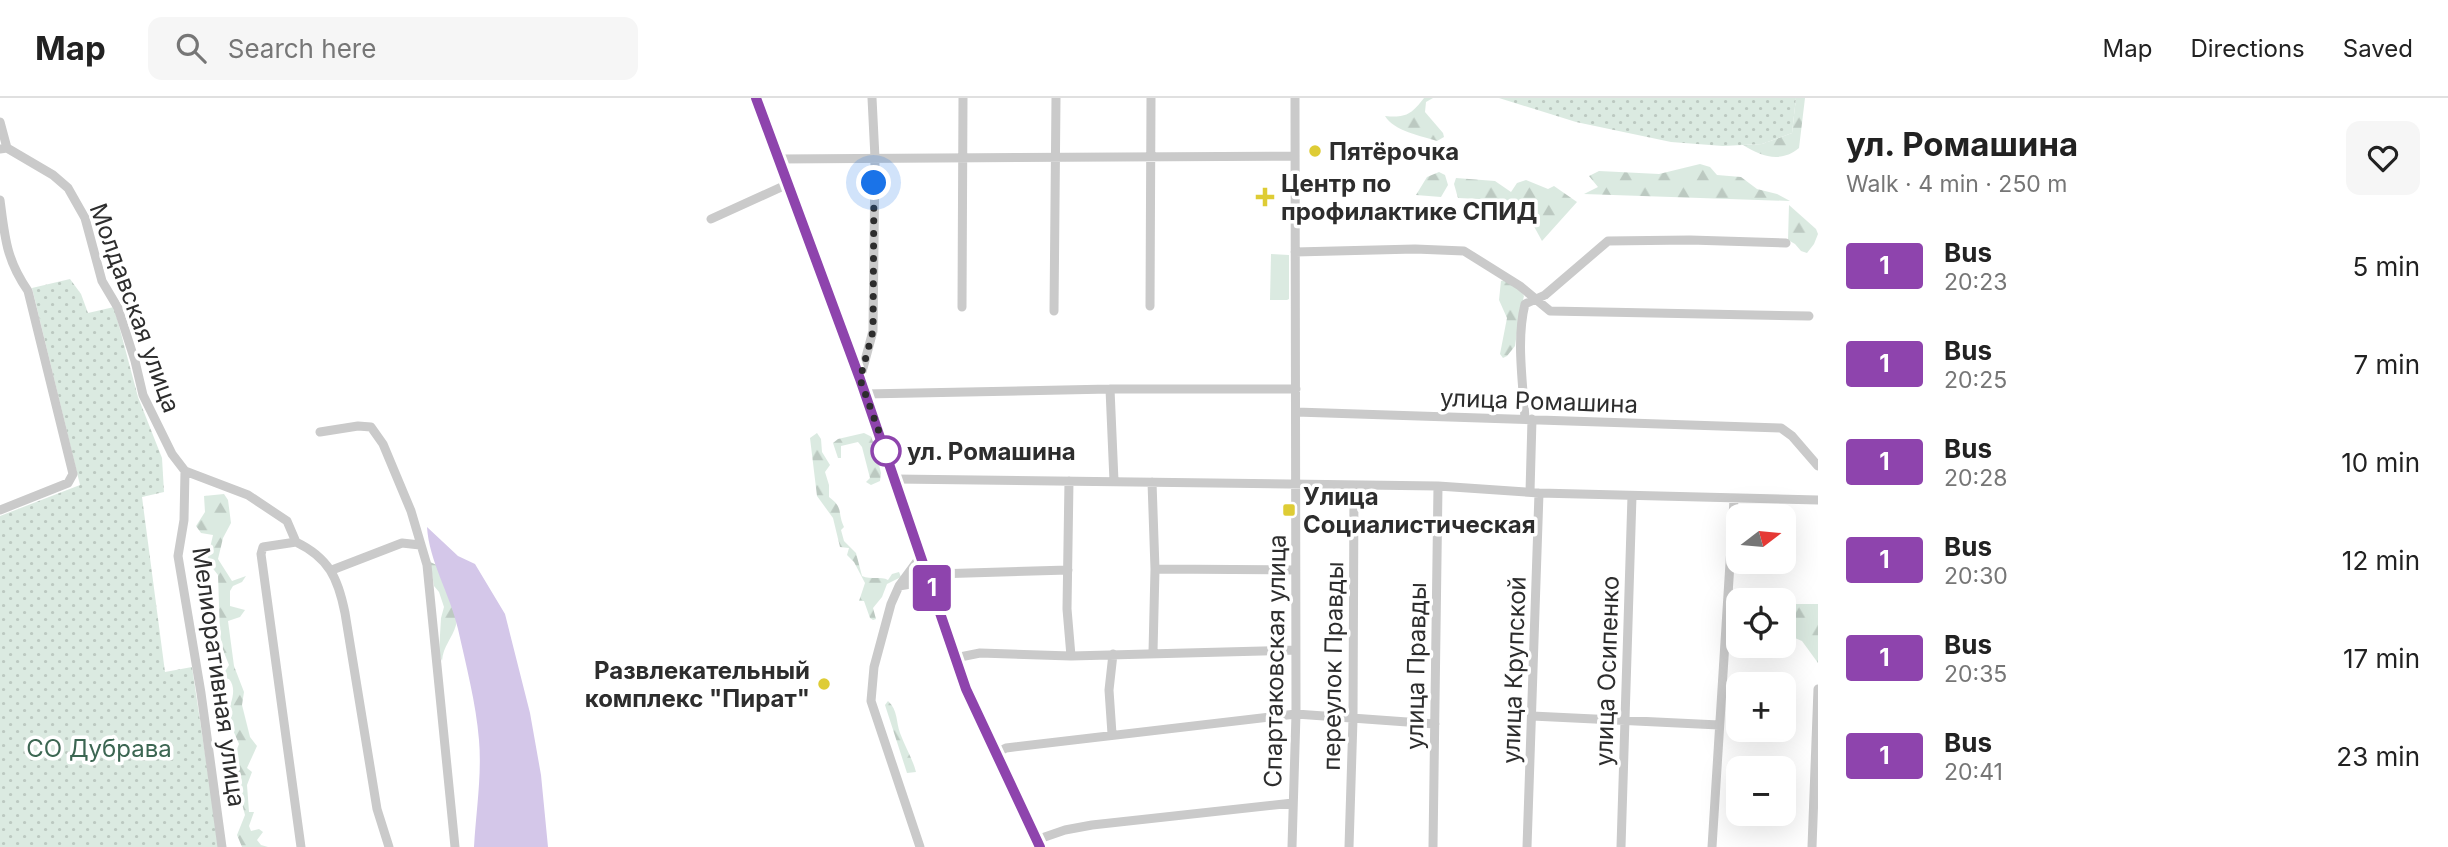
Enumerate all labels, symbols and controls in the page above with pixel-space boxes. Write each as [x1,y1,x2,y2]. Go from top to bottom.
search box [148,17,638,80]
text: Map [35,28,106,68]
icon: search [172,29,210,67]
text: Search here [228,33,376,64]
text: Map [2103,34,2152,63]
text: Directions [2190,34,2305,63]
text: Saved [2343,34,2413,63]
button: heart [2346,121,2420,195]
text: ул. Ромашина [1846,124,2078,164]
place label: Пятёрочка [1329,137,1459,166]
marker: Пятёрочка [1307,143,1323,159]
your location [856,165,891,200]
place label: Центр по профилактике СПИД [1281,169,1537,226]
text: Walk · 4 min · 250 m [1846,170,2068,198]
marker: Центр по профилактике СПИД [1255,187,1275,207]
street label: Молдавская улица [84,199,186,417]
text: Bus [1944,237,1992,268]
text: 1 [1879,251,1890,280]
text: 5 min [2352,251,2420,282]
text: 20:23 [1944,268,2007,296]
text: Bus [1944,335,1992,366]
text: 1 [1879,349,1890,378]
text: 7 min [2354,349,2420,380]
text: 20:25 [1944,366,2007,394]
street label: улица Ромашина [1440,383,1638,419]
text: Bus [1944,433,1992,464]
marker: ул. Ромашина [871,436,901,466]
place label: ул. Ромашина [907,437,1076,466]
text: 1 [1879,447,1890,476]
text: 10 min [2341,447,2420,478]
text: 20:28 [1944,464,2007,492]
place label: Улица Социалистическая [1303,482,1536,539]
marker: Улица Социалистическая [1281,502,1297,518]
north arrow [1726,504,1796,574]
map controls [1726,504,1796,826]
text: Bus [1944,531,1992,562]
street label: Спартаковская улица [1258,534,1292,788]
street label: Мелиоративная улица [186,545,252,809]
text: 1 [1879,545,1890,574]
text: 12 min [2342,545,2420,576]
street label: переулок Правды [1317,561,1349,771]
text: 20:30 [1944,562,2008,590]
line badge: 1 [909,565,955,611]
text: 1 [927,573,937,602]
street label: улица Осипенко [1589,575,1625,767]
street label: улица Крупской [1496,576,1532,764]
street label: улица Правды [1400,582,1432,750]
button: locate [1726,588,1796,658]
text: Bus [1944,629,1992,660]
text: 1 [1879,643,1890,672]
text: 17 min [2343,643,2420,674]
place label: Развлекательный комплекс "Пират" [585,656,810,713]
text: 20:35 [1944,660,2007,688]
button: + [1726,672,1796,742]
marker: Развлекательный комплекс "Пират" [816,676,832,692]
text: Bus [1944,727,1992,758]
park label: СО Дубрава [26,734,172,763]
text: 1 [1879,741,1890,770]
text: 23 min [2336,741,2420,772]
button: − [1726,756,1796,826]
text: 20:41 [1944,758,2003,786]

